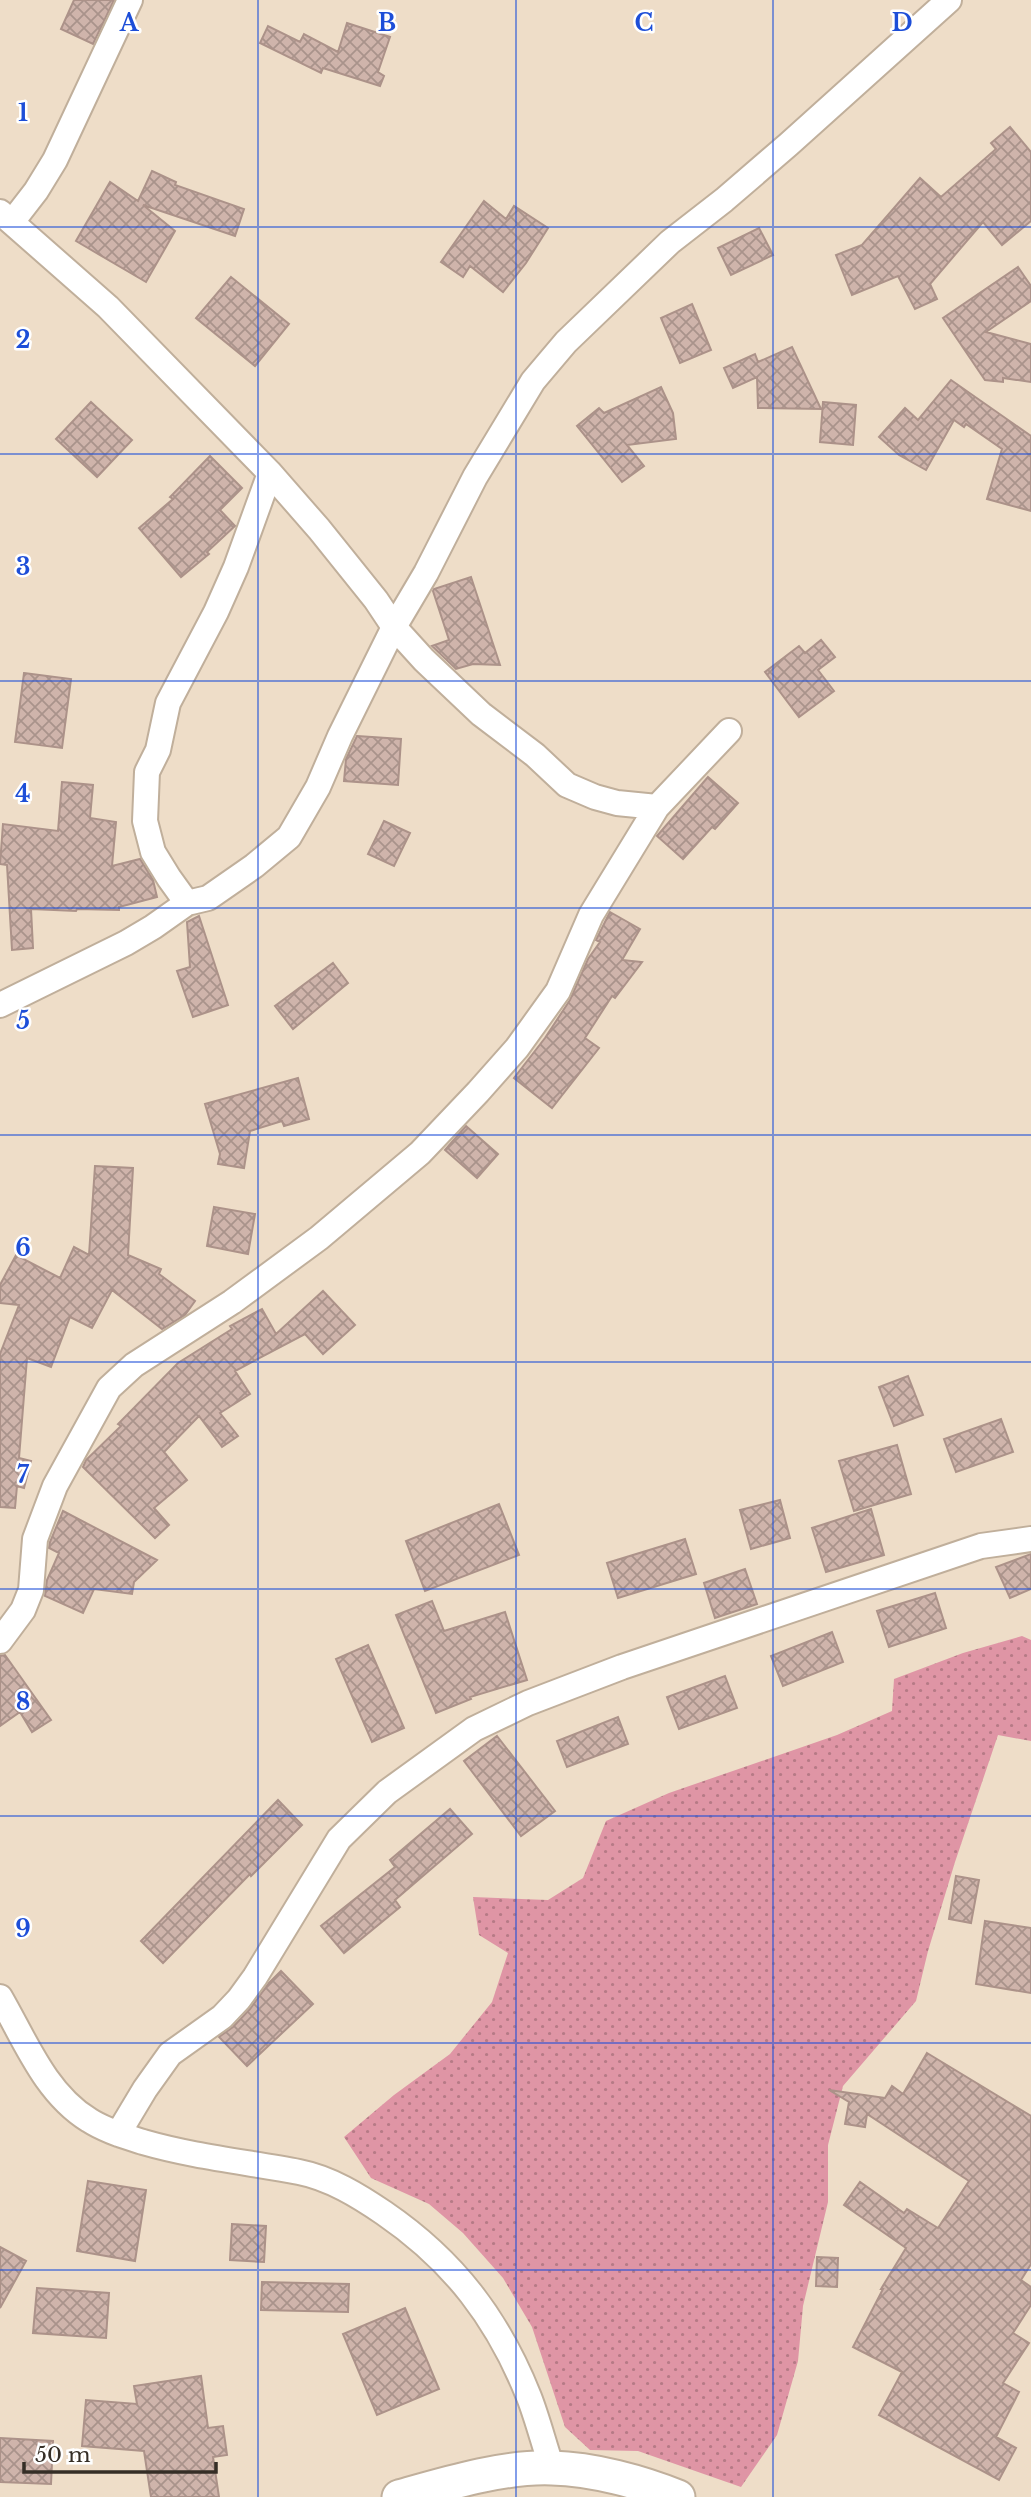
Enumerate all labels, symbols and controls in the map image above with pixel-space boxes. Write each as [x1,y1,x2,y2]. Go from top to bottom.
text: A [119,9,140,37]
text: B [378,9,396,37]
text: C [635,9,653,37]
text: D [891,9,913,37]
text: 1 [18,99,28,127]
text: 2 [16,326,30,354]
text: 3 [16,553,30,581]
text: 4 [15,780,31,808]
text: 5 [16,1007,30,1035]
text: 6 [15,1234,31,1262]
text: 7 [17,1461,30,1489]
text: 8 [16,1688,30,1716]
text: 9 [15,1915,31,1943]
scale bar [24,2430,217,2474]
text: 50 m [35,2442,91,2468]

